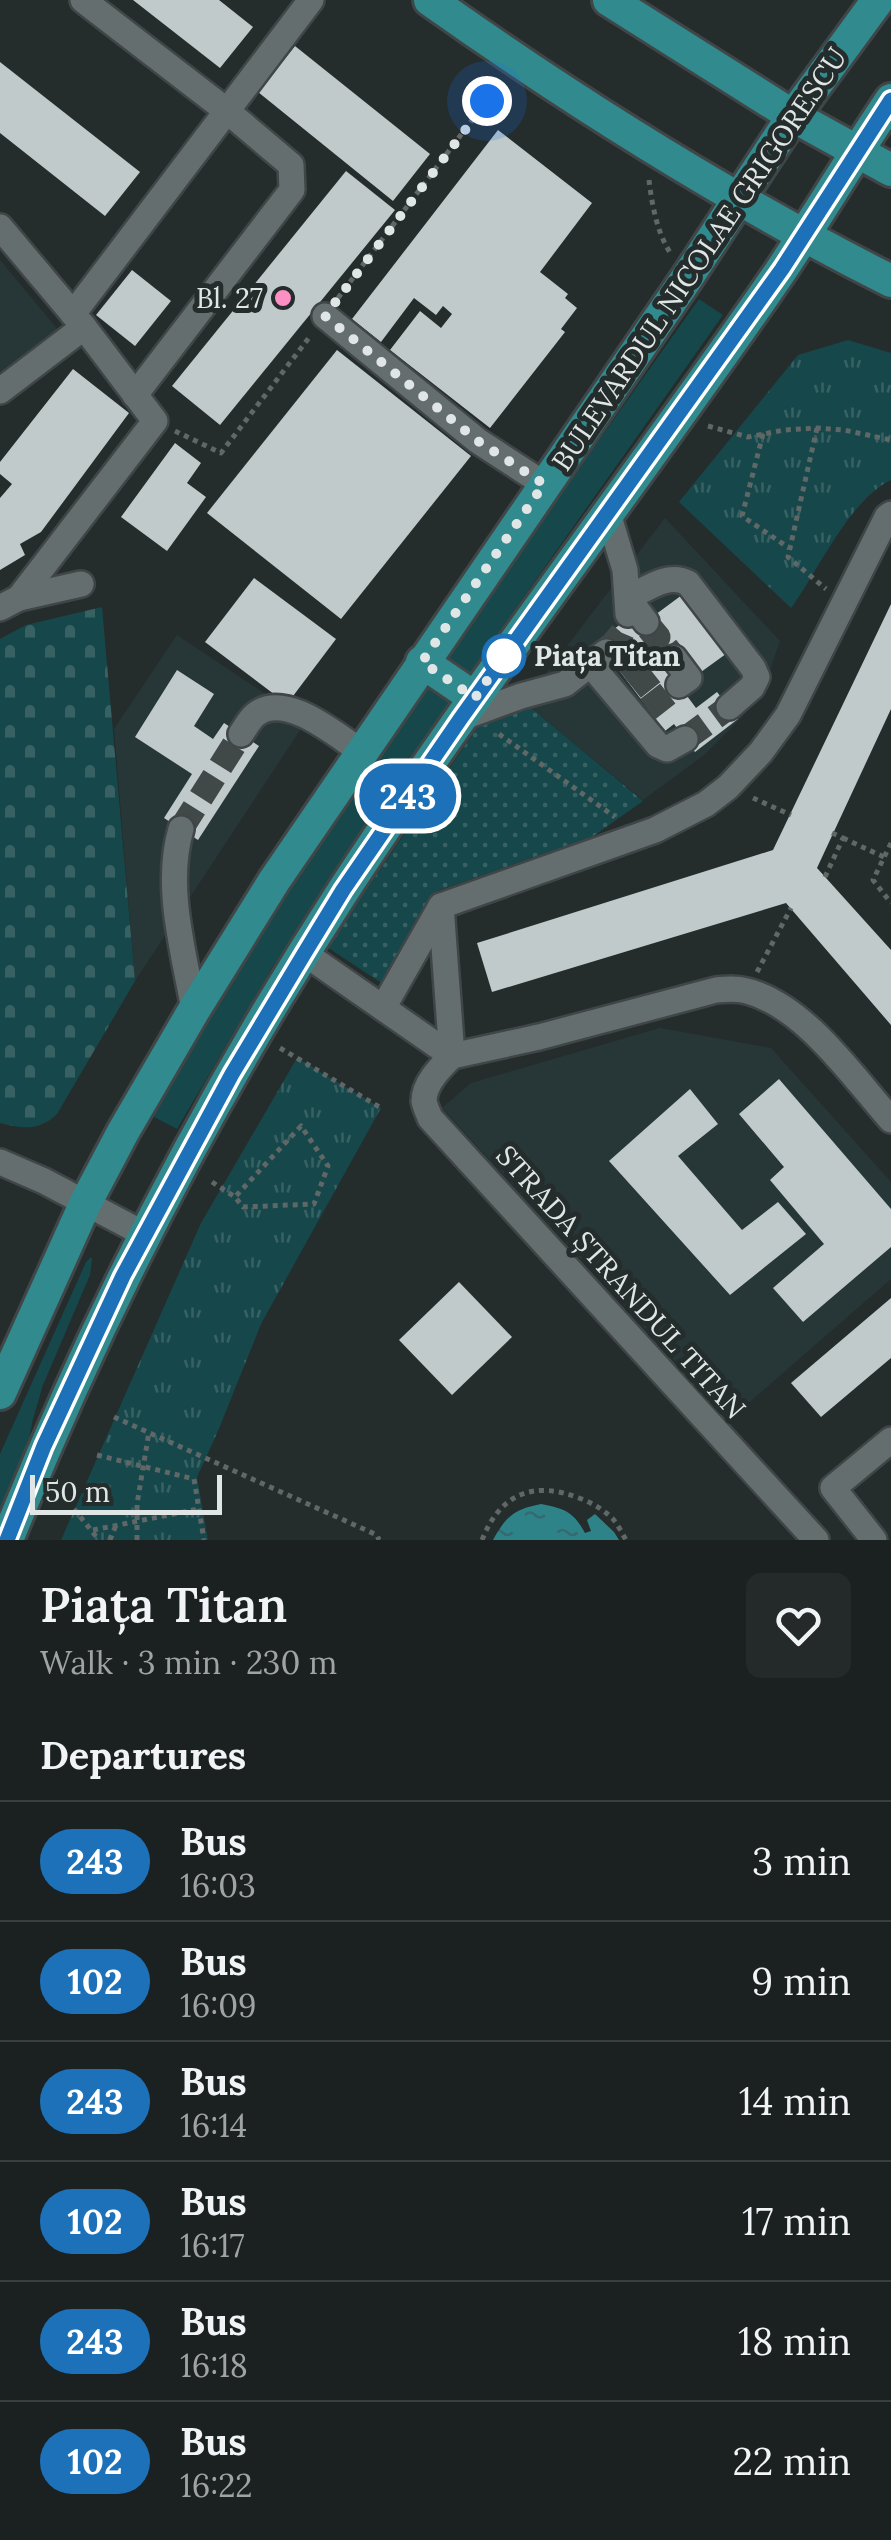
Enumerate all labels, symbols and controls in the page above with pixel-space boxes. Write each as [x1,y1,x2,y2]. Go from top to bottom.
street label: BULEVARDUL NICOLAE GRIGORESCU [543,41,855,477]
your location [462,76,512,126]
place label: Bl. 27 [196,280,263,316]
marker: Bl. 27 [272,287,294,309]
marker: Piața Titan [483,635,525,677]
place label: Piața Titan [534,638,681,674]
line badge: 243 [350,764,466,828]
text: 243 [379,774,437,819]
street label: STRADA ȘTRANDUL TITAN [489,1138,753,1426]
scale bar [30,1470,222,1514]
text: 50 m [45,1474,110,1510]
button: heart [746,1573,851,1678]
text: Piața Titan [40,1574,288,1635]
text: Walk · 3 min · 230 m [40,1642,337,1683]
text: Departures [40,1731,246,1779]
text: Bus [180,1817,247,1865]
text: 3 min [752,1837,851,1885]
text: 243 [66,1839,124,1884]
text: 16:03 [180,1865,256,1906]
text: Bus [180,1937,247,1985]
text: 9 min [751,1957,851,2005]
text: 102 [67,1959,123,2004]
text: 16:09 [180,1985,257,2026]
text: Bus [180,2057,247,2105]
text: 14 min [739,2077,851,2125]
text: 243 [66,2079,124,2124]
text: 16:14 [180,2105,247,2146]
text: Bus [180,2177,247,2225]
text: 17 min [742,2197,851,2245]
text: 102 [67,2199,123,2244]
text: 16:17 [180,2225,245,2266]
text: Bus [180,2297,247,2345]
text: 18 min [738,2317,851,2365]
text: 243 [66,2319,124,2364]
text: 16:18 [180,2345,248,2386]
text: Bus [180,2417,247,2465]
text: 22 min [732,2437,851,2485]
text: 102 [67,2439,123,2484]
text: 16:22 [180,2465,253,2506]

